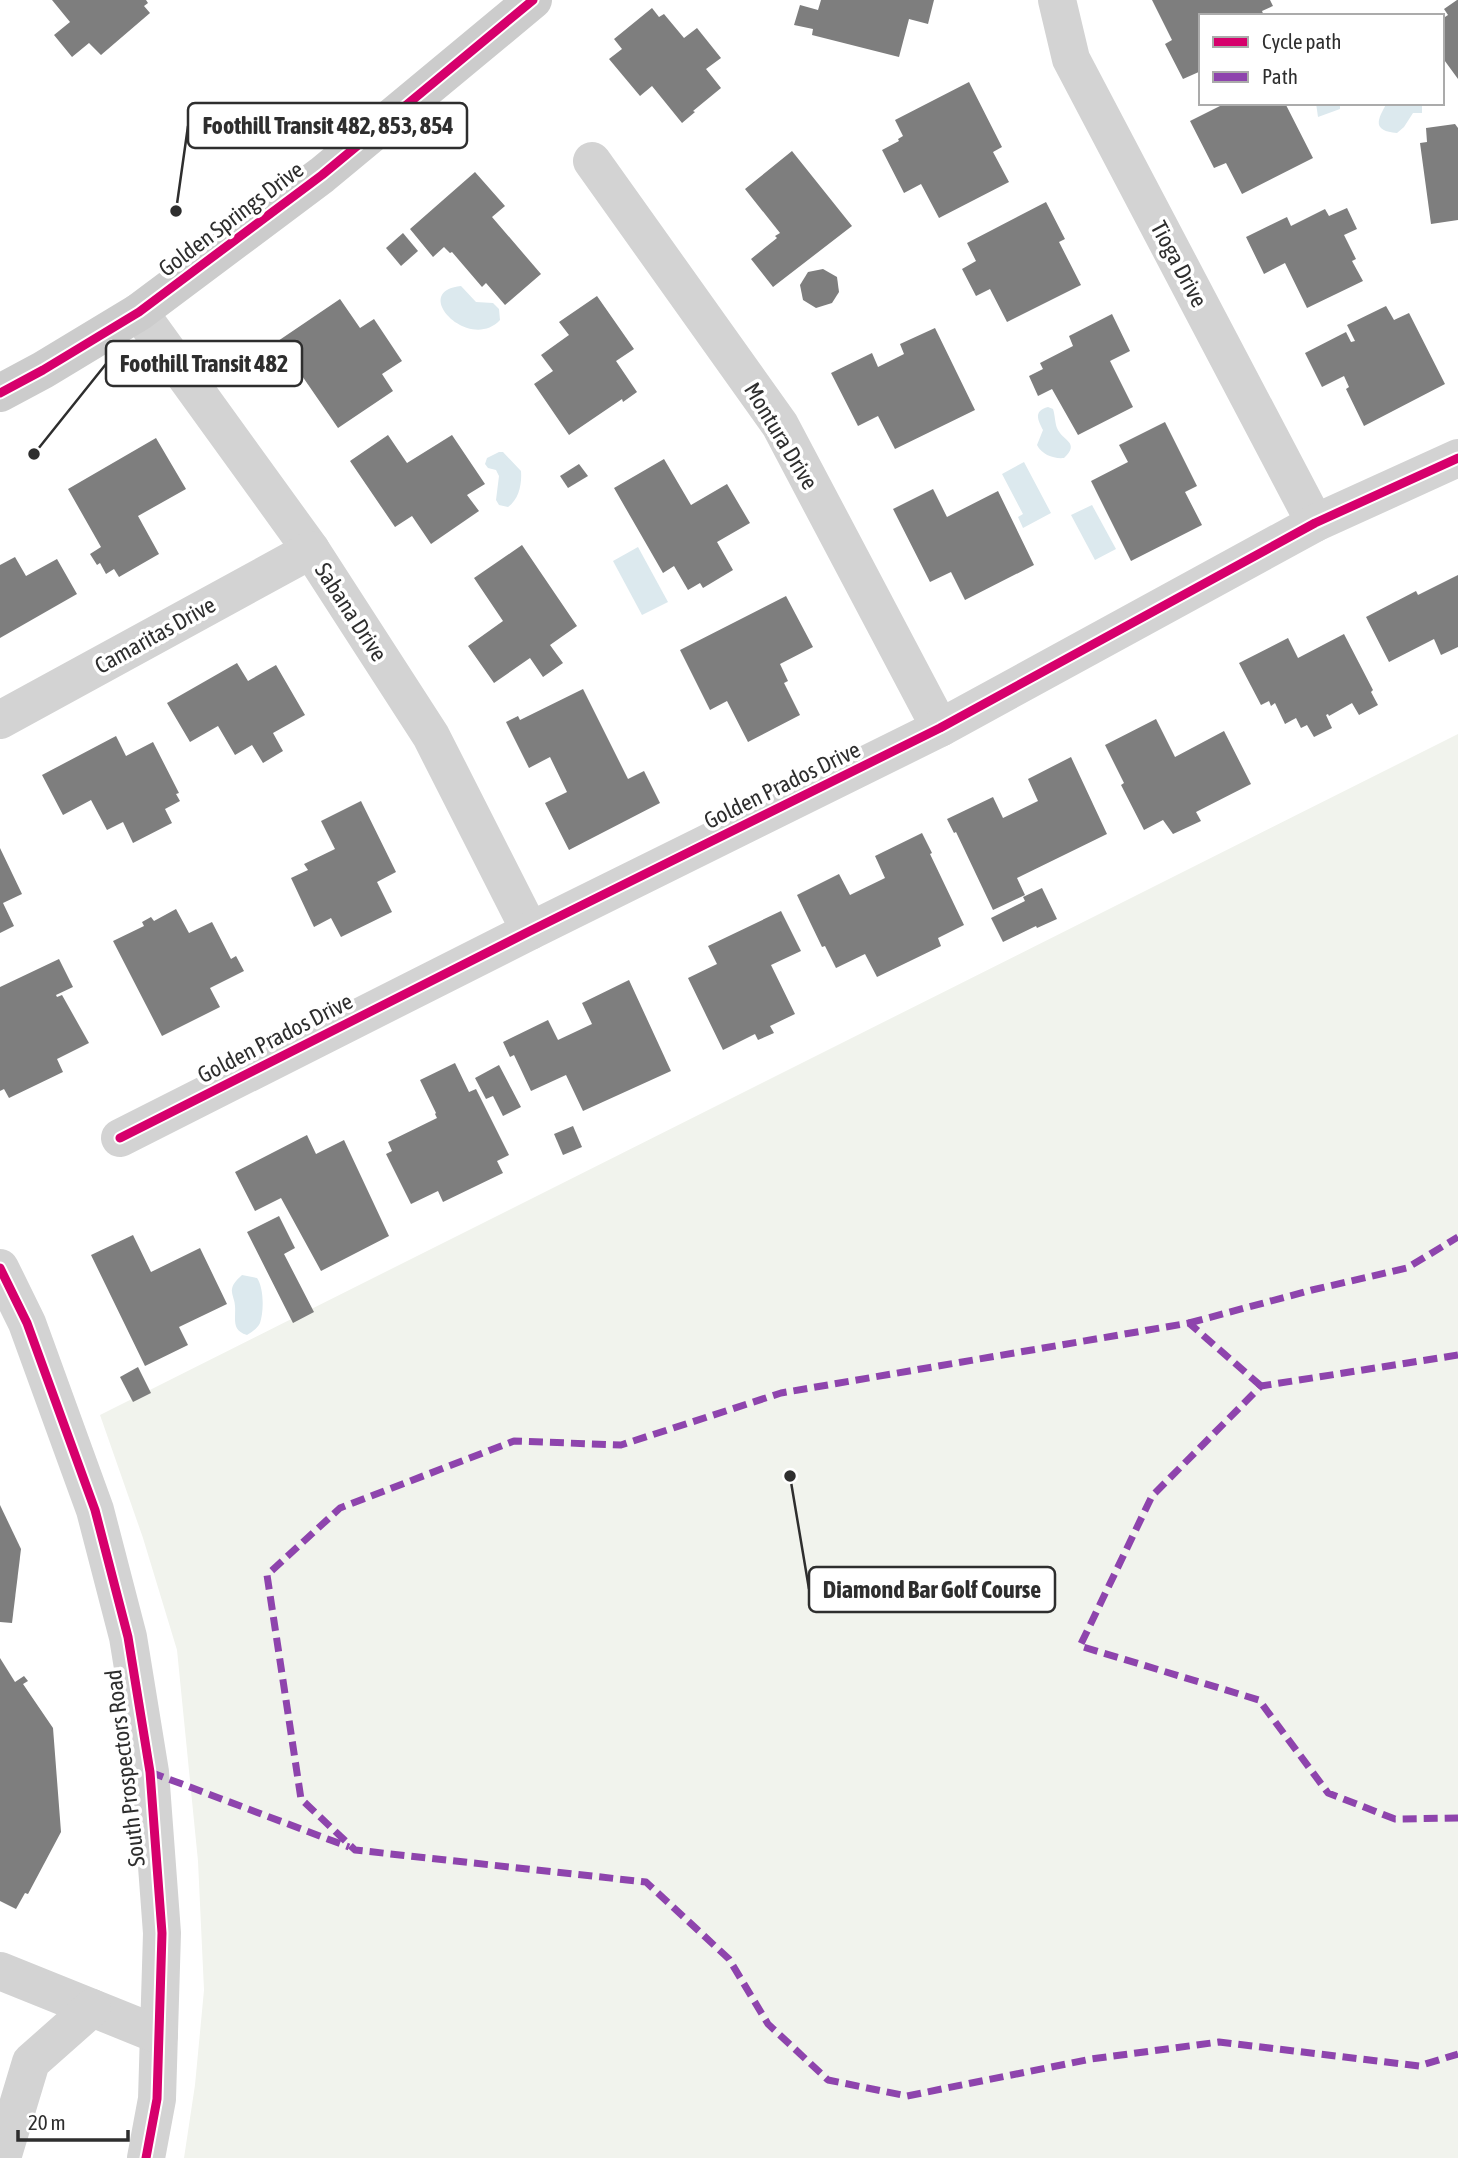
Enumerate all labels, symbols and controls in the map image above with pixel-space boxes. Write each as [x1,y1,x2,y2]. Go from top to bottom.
legend [1199,14,1444,105]
text: Cycle path [1262,29,1341,53]
text: Path [1262,64,1298,88]
callout: Foothill Transit 482, 853, 854 [188,103,467,148]
text: Foothill Transit 482, 853, 854 [202,112,454,139]
street label: Golden Springs Drive [154,156,308,282]
street label: Tioga Drive [1146,217,1212,311]
callout: Foothill Transit 482 [106,341,302,386]
text: Foothill Transit 482 [120,350,288,377]
street label: Montura Drive [739,378,823,494]
street label: Sabana Drive [310,558,392,666]
street label: Camaritas Drive [90,591,220,679]
street label: Golden Prados Drive [700,736,864,834]
street label: Golden Prados Drive [193,988,357,1088]
callout: Diamond Bar Golf Course [809,1567,1055,1612]
text: Diamond Bar Golf Course [823,1576,1041,1603]
street label: South Prospectors Road [100,1668,150,1868]
scale bar [18,2098,128,2142]
text: 20 m [28,2110,66,2134]

